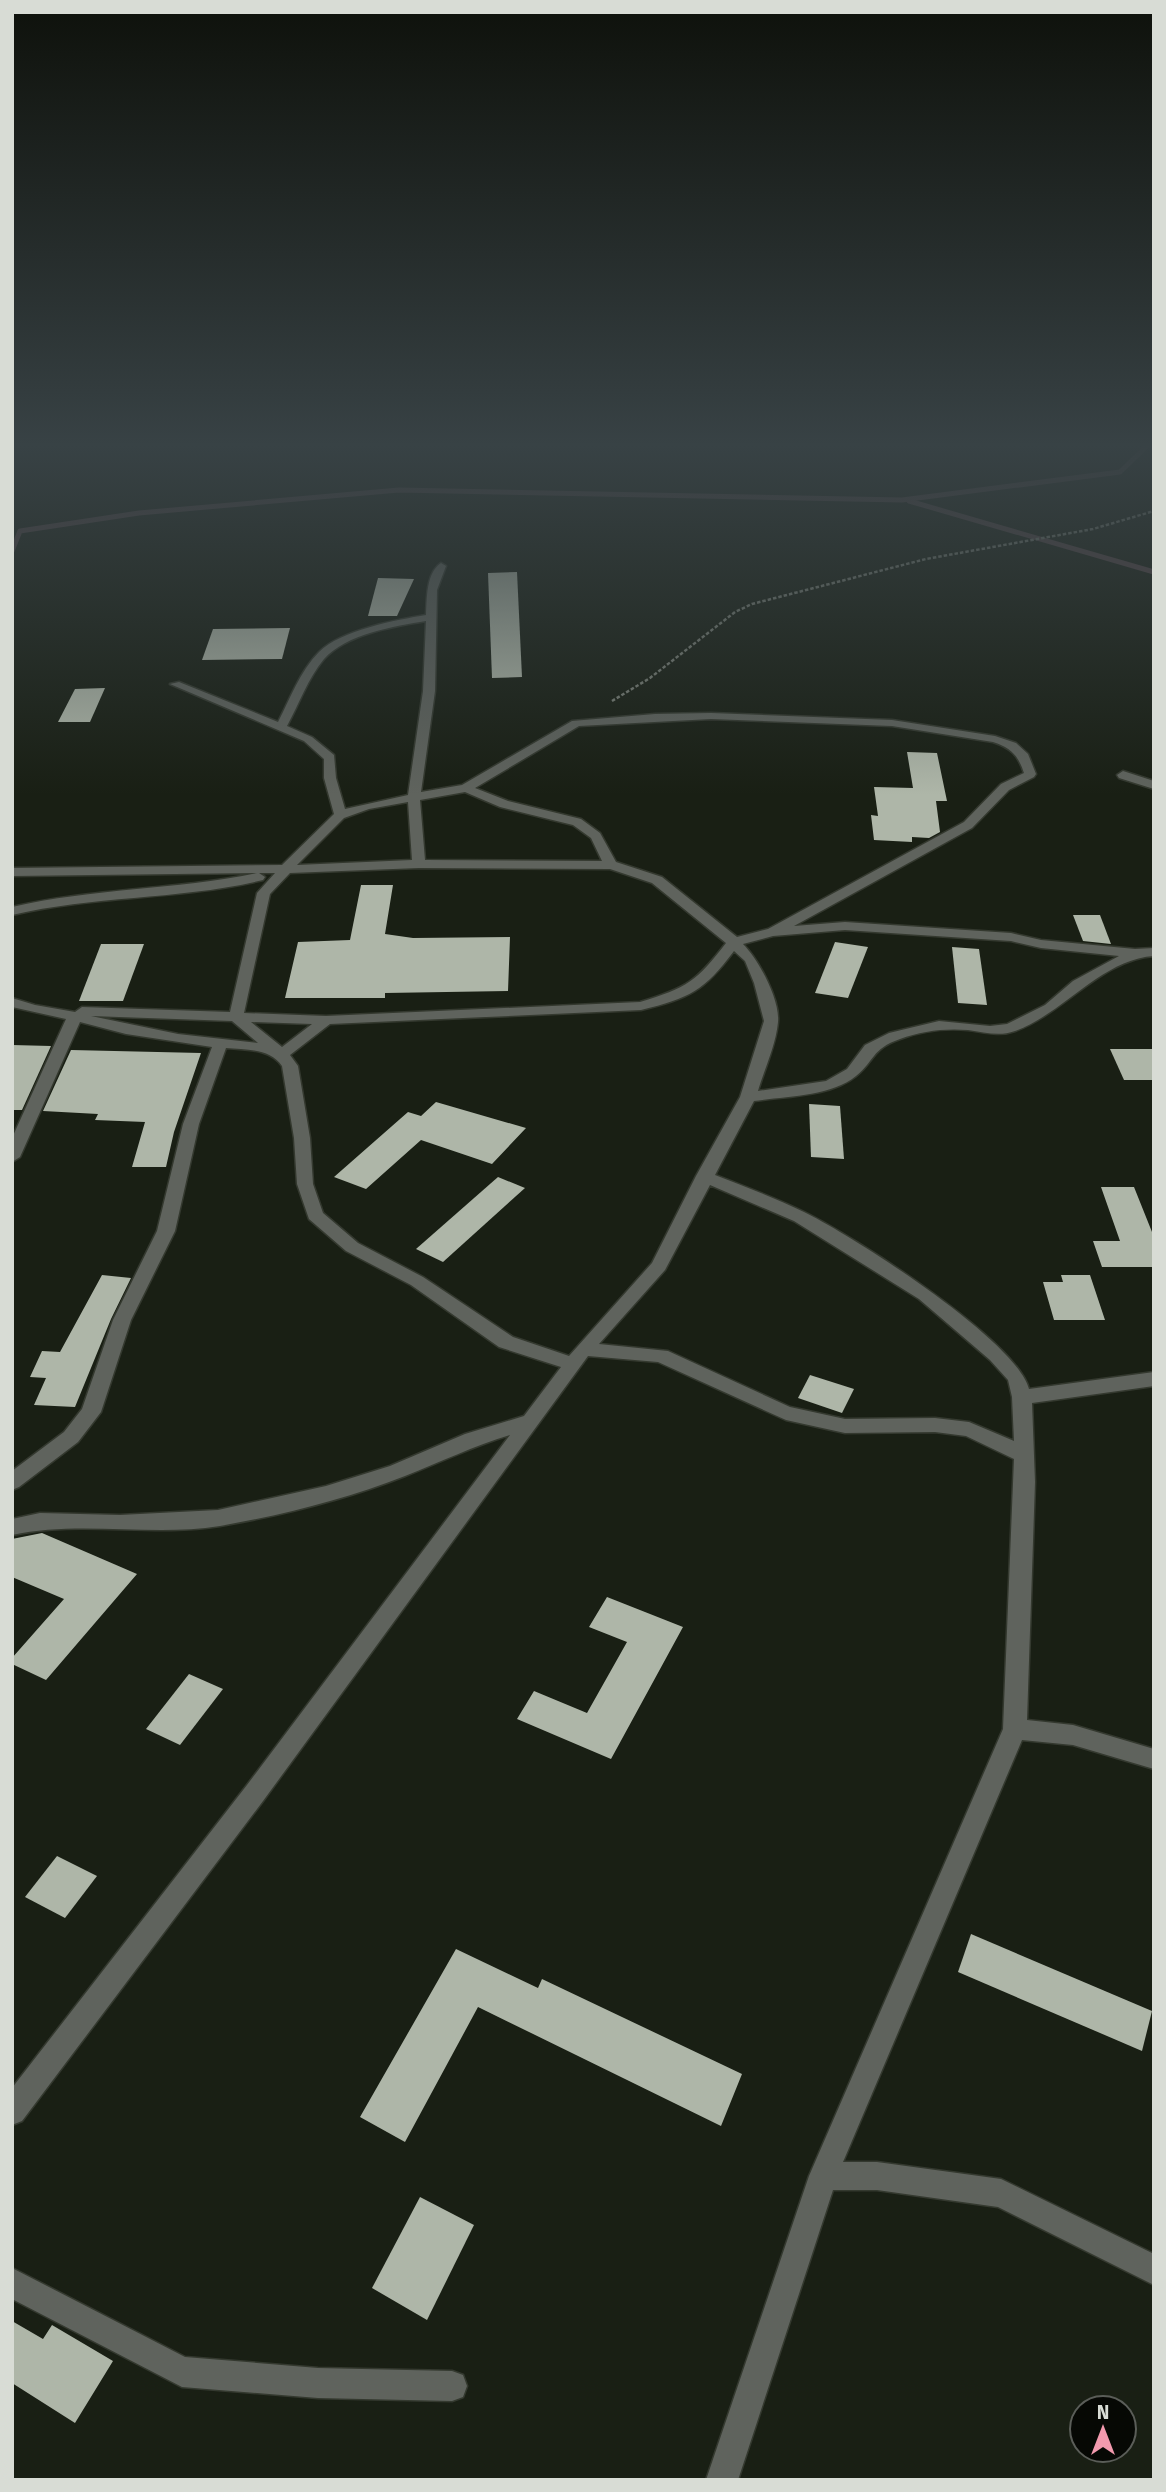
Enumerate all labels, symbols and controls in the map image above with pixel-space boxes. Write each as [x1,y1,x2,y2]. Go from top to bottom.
north arrow [1068,2394,1138,2464]
text: N [1097,2401,1109,2424]

